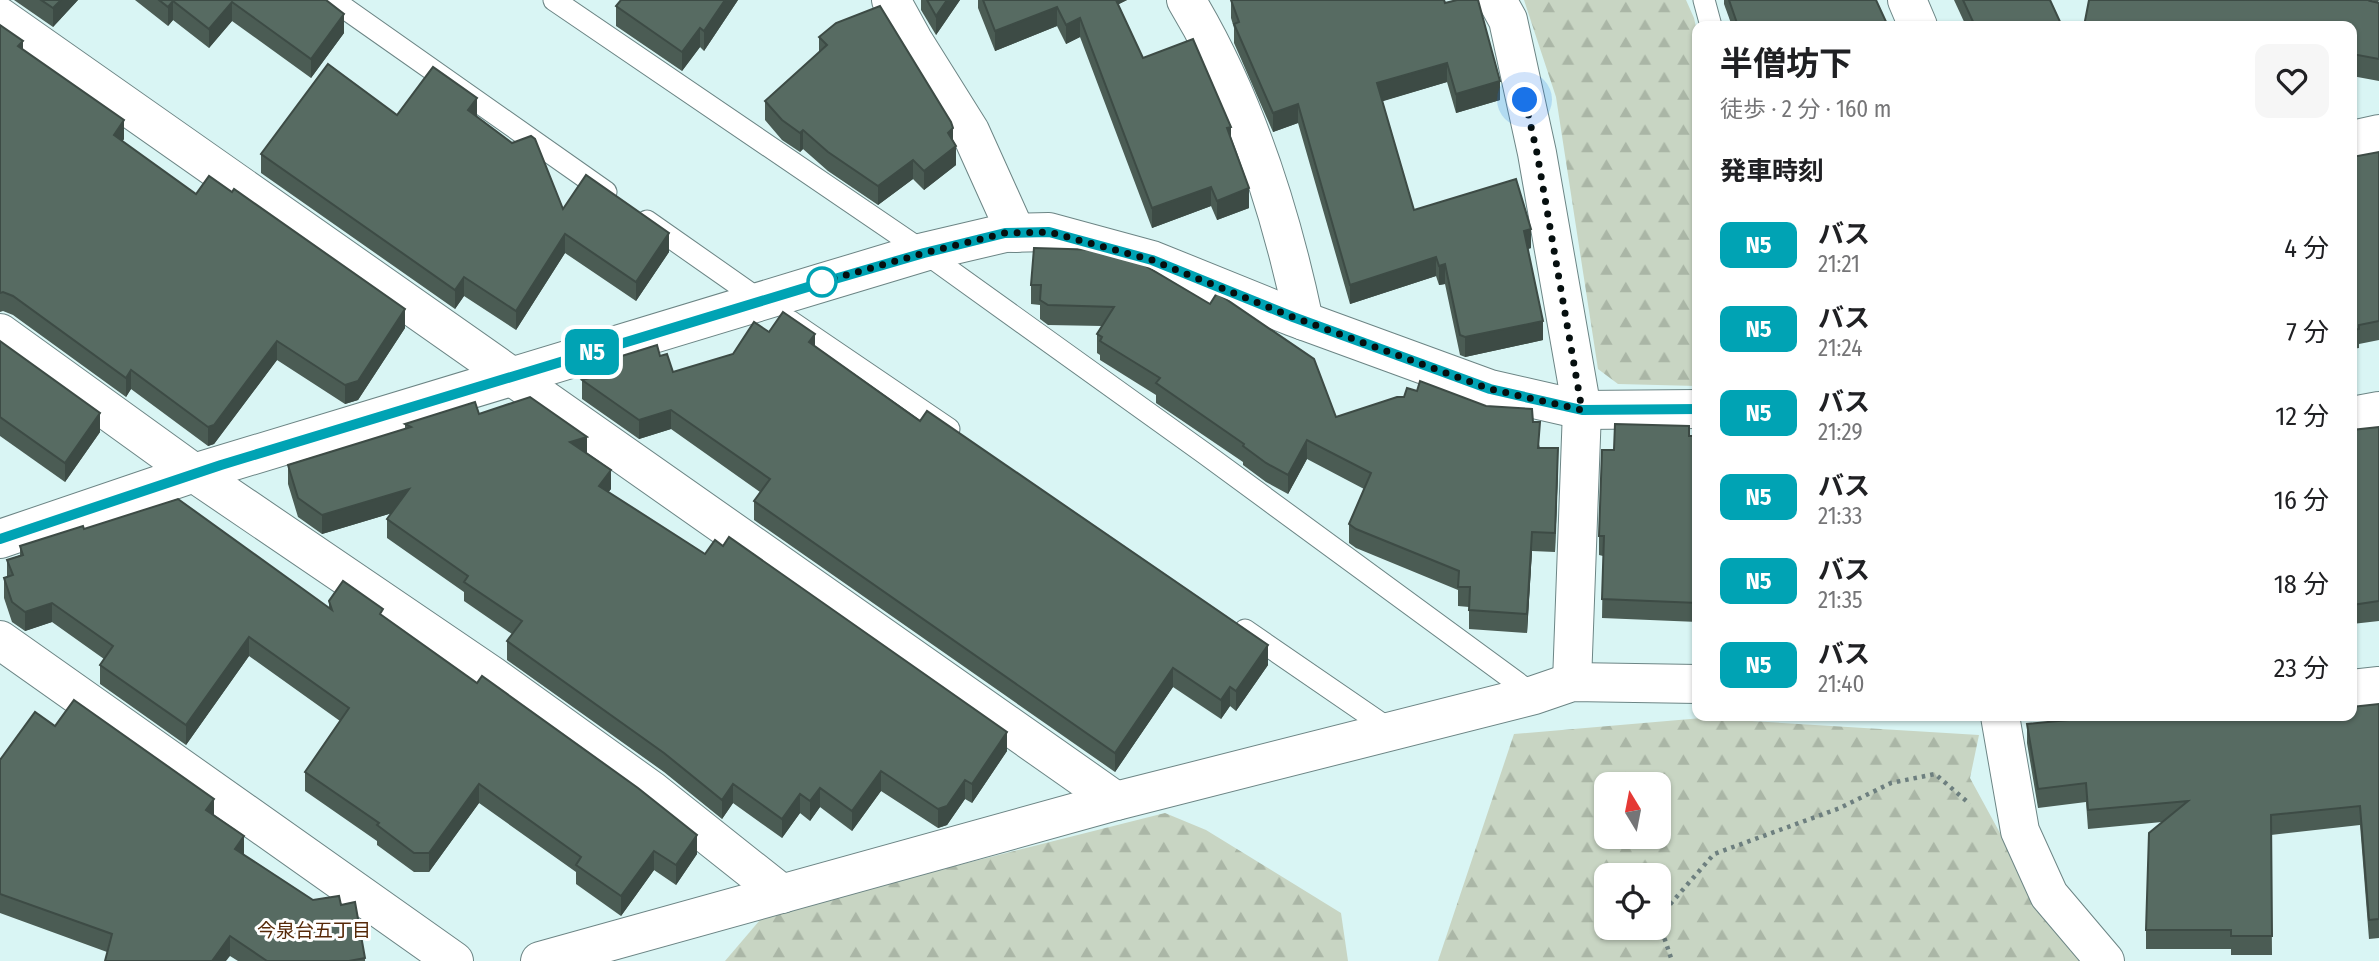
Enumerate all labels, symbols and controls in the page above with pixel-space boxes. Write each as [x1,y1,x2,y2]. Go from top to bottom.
text: 半僧坊下 [1720,44,1852,84]
button: heart [2255,44,2329,118]
your location [1507,82,1542,117]
text: 徒歩 · 2 分 · 160 m [1720,95,1891,123]
text: 発車時刻 [1720,156,1824,187]
text: バス [1818,219,1870,250]
text: N5 [1745,231,1772,259]
text: 4 分 [2284,233,2329,264]
text: 21:21 [1818,250,1860,278]
unlabelled marker [807,267,837,297]
text: バス [1818,303,1870,334]
text: N5 [1745,315,1772,343]
text: 7 分 [2286,317,2329,348]
line badge: N5 [560,329,624,375]
text: 21:24 [1818,334,1862,362]
text: N5 [579,338,605,366]
text: バス [1818,387,1870,418]
text: N5 [1745,399,1772,427]
text: 12 分 [2275,401,2329,432]
text: 21:29 [1818,418,1863,446]
text: バス [1818,471,1870,502]
text: N5 [1745,483,1772,511]
text: 16 分 [2274,485,2329,516]
text: 21:33 [1818,502,1862,530]
text: バス [1818,555,1870,586]
text: N5 [1745,567,1772,595]
text: 18 分 [2274,569,2329,600]
text: 21:35 [1818,586,1863,614]
text: バス [1818,639,1870,670]
text: N5 [1745,651,1772,679]
text: 23 分 [2274,653,2329,684]
text: 21:40 [1818,670,1864,698]
north arrow [1594,772,1671,849]
map controls [1594,772,1671,940]
button: locate [1594,863,1671,940]
district label: 今泉台五丁目 [257,919,371,942]

